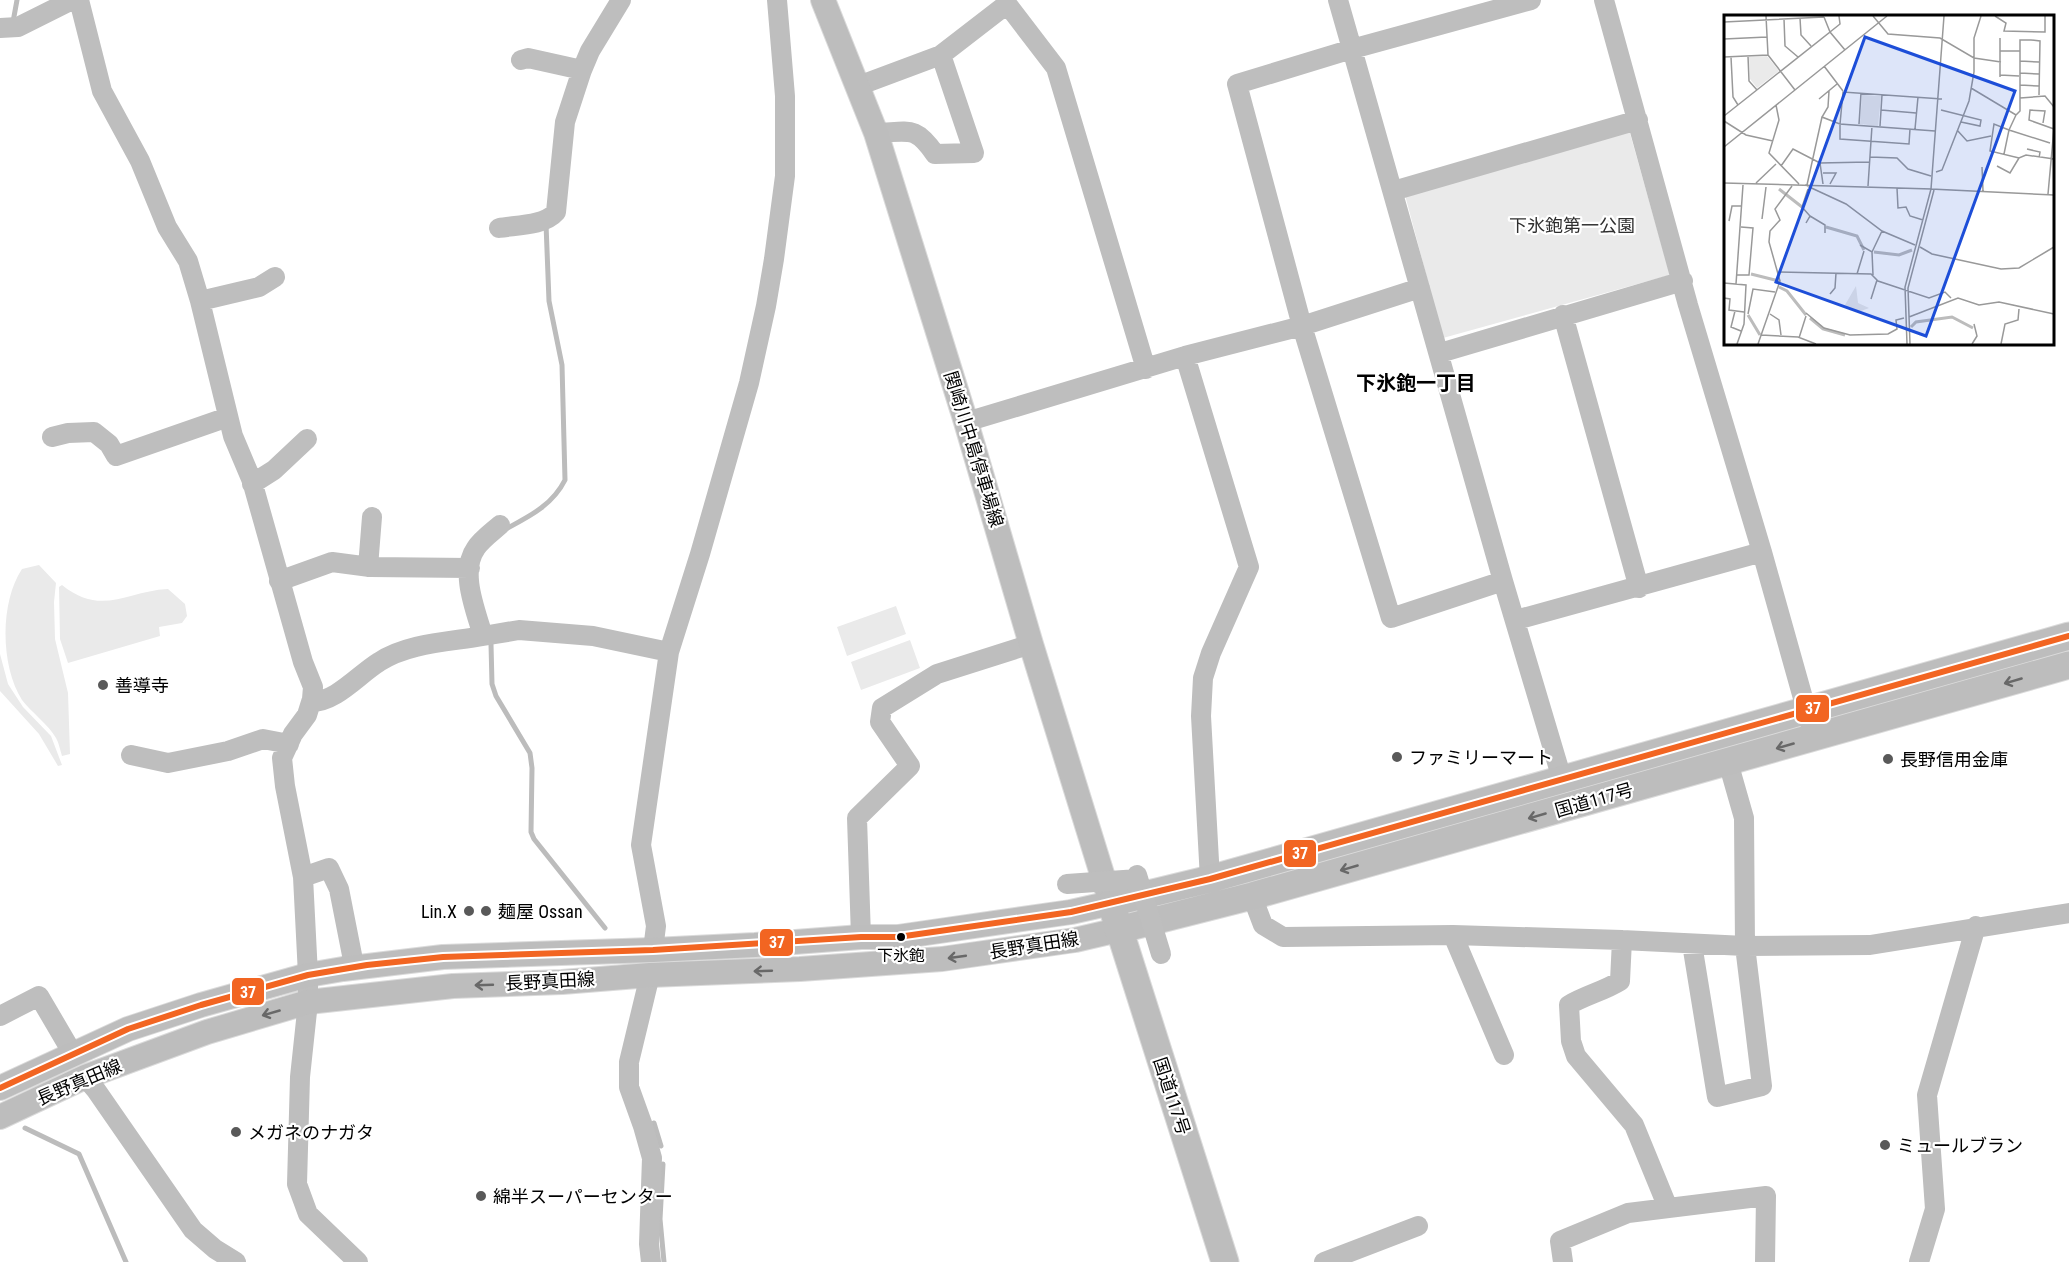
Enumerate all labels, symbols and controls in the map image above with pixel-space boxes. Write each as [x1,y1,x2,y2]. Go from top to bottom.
inset map [1724,15,2054,345]
park label: 下氷鉋第一公園 [1509,215,1635,236]
street label: 関崎川中島停車場線 [940,368,1008,530]
district label: 下氷鉋一丁目 [1356,371,1476,395]
place label: 善導寺 [115,675,169,696]
one-way arrow [2004,676,2023,687]
marker: 善導寺 [96,678,110,692]
line badge: 37 [1795,694,1830,723]
text: 37 [1805,699,1821,718]
one-way arrow [1776,740,1795,752]
place label: ファミリーマート [1409,747,1553,768]
place label: 長野信用金庫 [1900,749,2008,770]
marker: ファミリーマート [1390,750,1404,764]
marker: 長野信用金庫 [1881,752,1895,766]
street label: 国道117号 [1552,779,1636,821]
one-way arrow [1527,811,1546,822]
line badge: 37 [1283,839,1317,868]
text: 37 [1292,844,1308,863]
one-way arrow [1340,863,1359,875]
place label: Lin.X [421,901,457,922]
place label: 麺屋 Ossan [498,901,583,922]
marker: Lin.X [462,904,476,918]
marker: 麺屋 Ossan [479,904,493,918]
line badge: 37 [759,928,794,957]
street label: 長野真田線 [988,928,1080,962]
marker: 下氷鉋 [895,931,907,943]
text: 37 [769,933,785,952]
place label: 下氷鉋 [877,946,925,965]
one-way arrow [948,951,968,962]
one-way arrow [753,965,773,976]
street label: 長野真田線 [505,968,595,994]
line badge: 37 [231,977,265,1006]
one-way arrow [475,979,495,991]
text: 37 [240,983,256,1002]
one-way arrow [262,1008,281,1019]
street label: 国道117号 [1150,1054,1194,1138]
street label: 長野真田線 [33,1055,125,1109]
place label: メガネのナガタ [248,1122,374,1143]
marker: メガネのナガタ [229,1125,243,1139]
place label: ミュールブラン [1897,1135,2023,1156]
marker: ミュールブラン [1878,1138,1892,1152]
place label: 綿半スーパーセンター [493,1186,673,1207]
marker: 綿半スーパーセンター [474,1189,488,1203]

